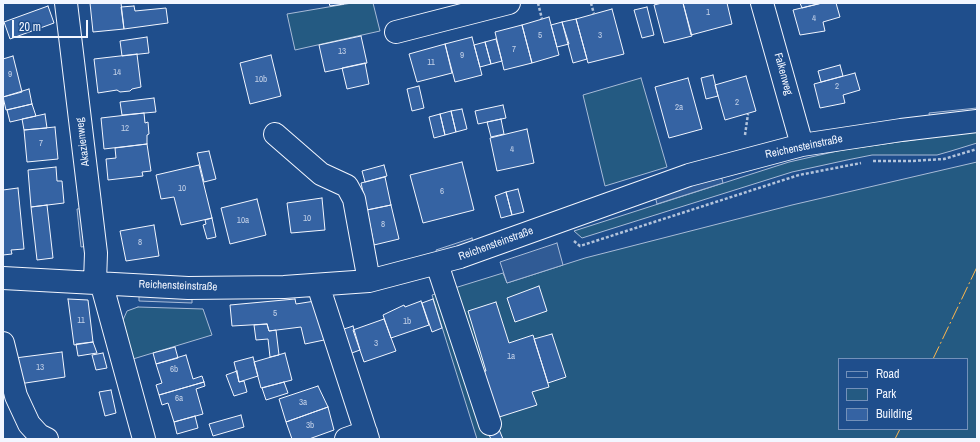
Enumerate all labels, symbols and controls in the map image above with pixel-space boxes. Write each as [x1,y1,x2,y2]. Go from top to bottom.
house number: 1 [706,8,710,18]
scale bar [14,12,90,38]
house number: 4 [812,14,816,24]
text: 20 m [19,19,41,35]
house number: 5 [538,31,542,41]
house number: 3 [598,31,602,41]
house number: 7 [512,45,516,55]
house number: 13 [338,47,346,57]
house number: 9 [460,51,464,61]
street label: Falkenweg [771,51,795,97]
house number: 11 [427,58,435,68]
house number: 14 [113,68,121,78]
house number: 9 [8,70,12,80]
house number: 10b [255,75,267,85]
house number: 2 [835,82,839,92]
house number: 2 [735,98,739,108]
house number: 2a [675,103,683,113]
street label: Akazienweg [73,117,93,167]
house number: 12 [121,124,129,134]
street label: Reichensteinstraße [764,132,844,162]
house number: 7 [39,139,43,149]
house number: 4 [510,145,514,155]
house number: 10 [178,184,186,194]
house number: 6 [440,187,444,197]
house number: 10 [303,214,311,224]
house number: 10a [237,216,249,226]
house number: 8 [381,220,385,230]
street label: Reichensteinstraße [457,224,535,264]
house number: 8 [138,238,142,248]
street label: Reichensteinstraße [138,278,218,294]
house number: 5 [273,309,277,319]
house number: 11 [77,316,85,326]
house number: 1b [403,317,411,327]
house number: 3 [374,339,378,349]
house number: 1a [507,352,515,362]
legend [838,358,968,430]
house number: 13 [36,363,44,373]
house number: 6b [170,365,178,375]
text: Road [876,366,900,382]
text: Park [876,386,896,402]
house number: 6a [175,394,183,404]
house number: 3a [299,398,307,408]
text: Building [876,406,912,422]
house number: 3b [306,421,314,431]

